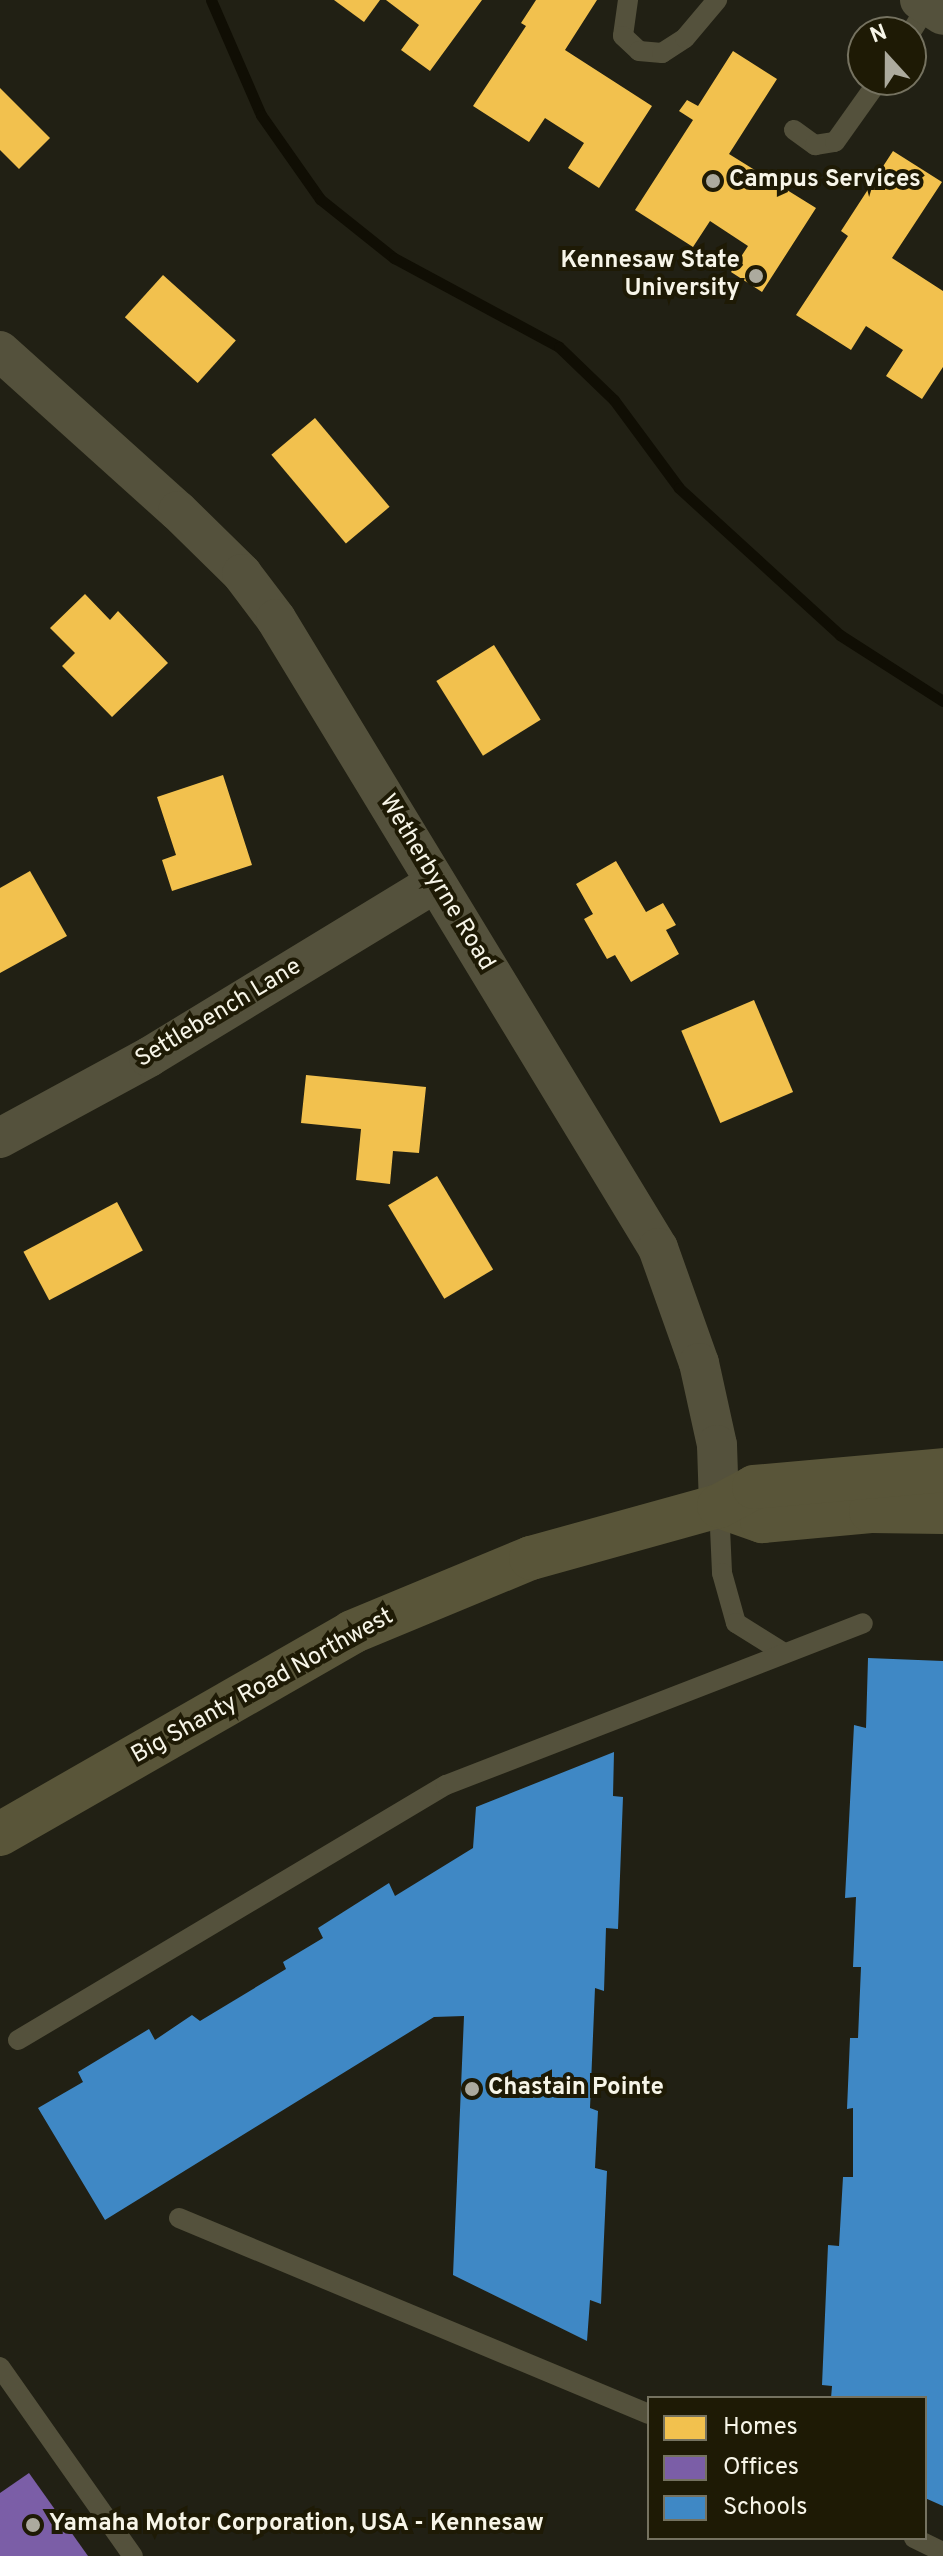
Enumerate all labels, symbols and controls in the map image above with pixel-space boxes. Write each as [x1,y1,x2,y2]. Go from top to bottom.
north arrow [847,16,927,96]
text: N [867,20,891,50]
place label: Campus Services [729,167,921,195]
marker: Campus Services [704,172,722,190]
place label: Kennesaw State University [561,248,740,304]
marker: Kennesaw State University [747,267,765,285]
street label: Wetherbyrne Road [372,790,500,976]
street label: Settlebench Lane [131,953,307,1075]
street label: Big Shanty Road Northwest [127,1603,399,1771]
place label: Chastain Pointe [488,2075,664,2103]
marker: Chastain Pointe [463,2080,481,2098]
legend [647,2396,927,2540]
text: Homes [723,2413,798,2443]
text: Offices [723,2453,799,2483]
text: Schools [723,2493,808,2523]
place label: Yamaha Motor Corporation, USA - Kennesaw [49,2511,545,2539]
marker: Yamaha Motor Corporation, USA - Kennesaw [24,2516,42,2534]

